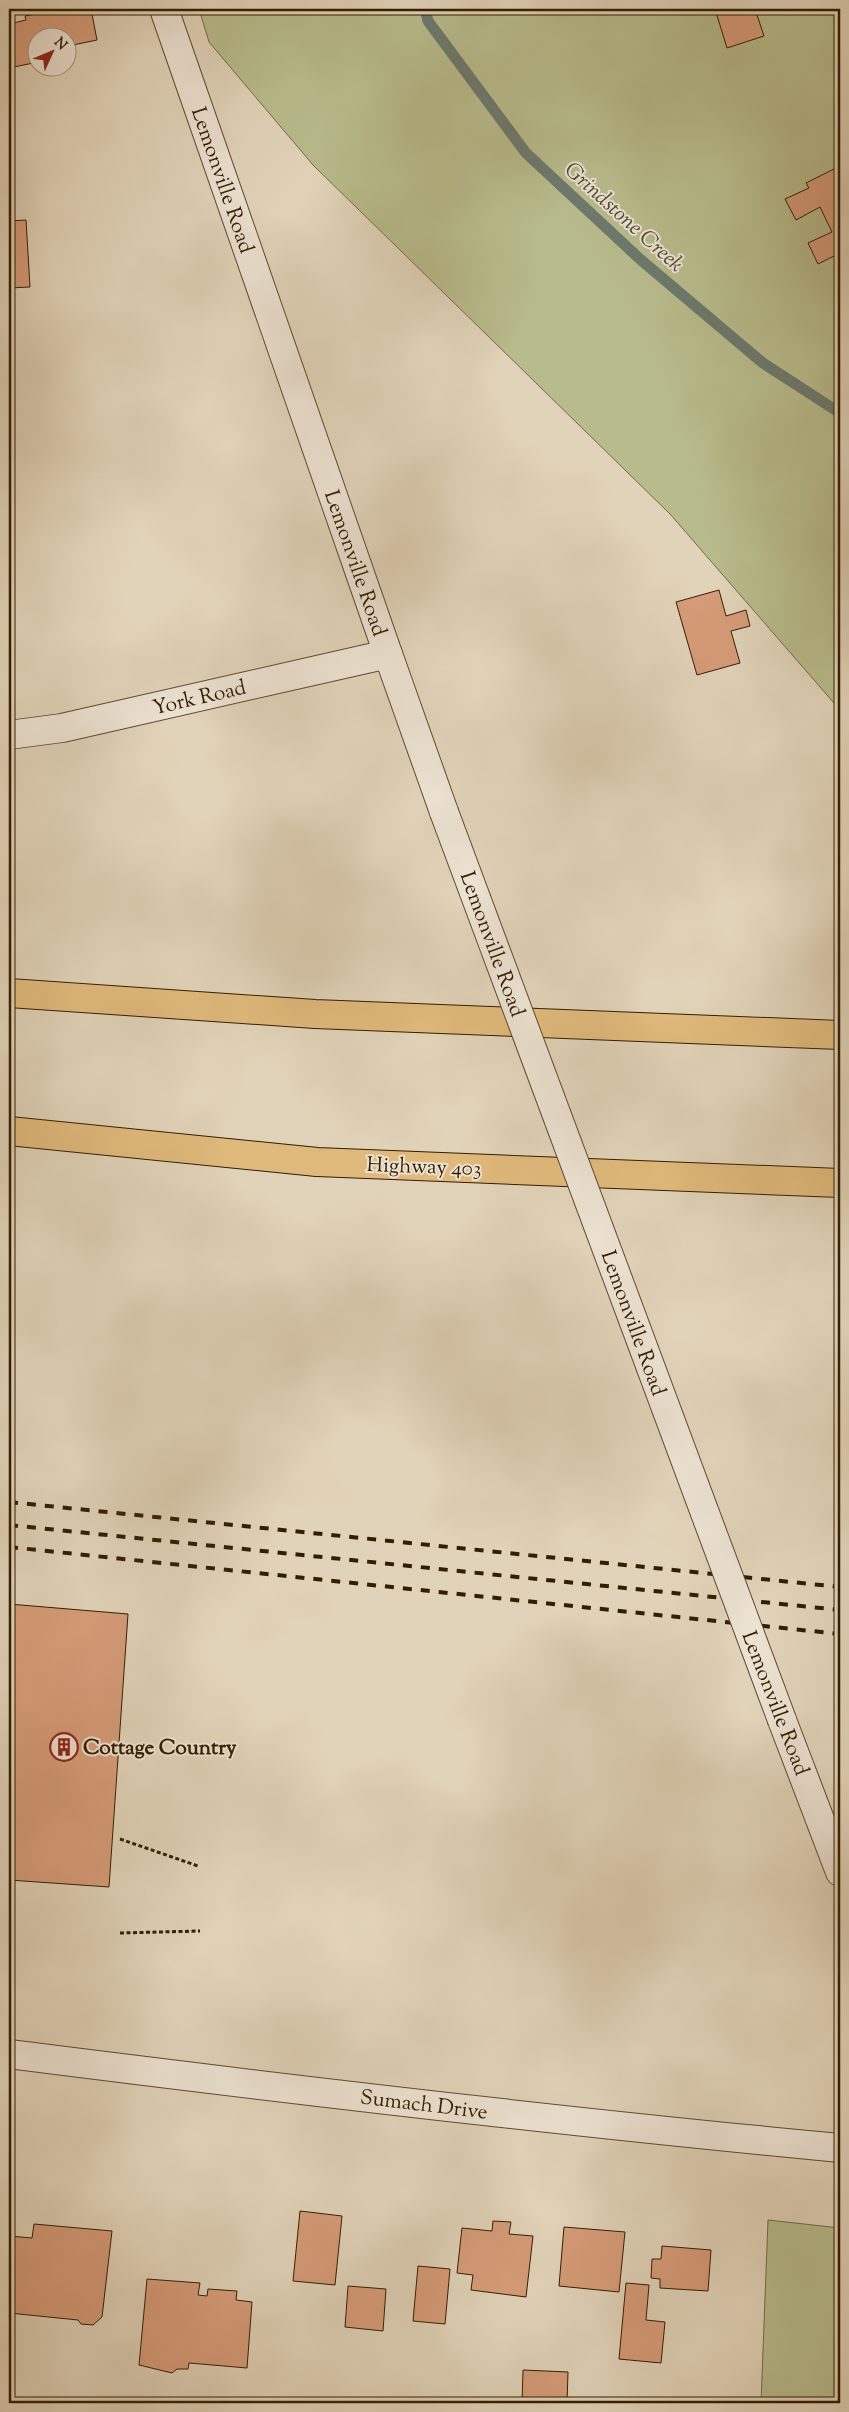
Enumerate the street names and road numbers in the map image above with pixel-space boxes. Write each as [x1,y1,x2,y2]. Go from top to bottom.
street label: Lemonville Road [182,104,260,258]
street label: Lemonville Road [315,487,393,641]
street label: York Road [150,674,249,724]
street label: Lemonville Road [451,868,531,1022]
street label: Highway 403 [366,1151,482,1185]
street label: Lemonville Road [592,1247,672,1401]
street label: Lemonville Road [733,1627,816,1781]
street label: Sumach Drive [358,2083,489,2129]

